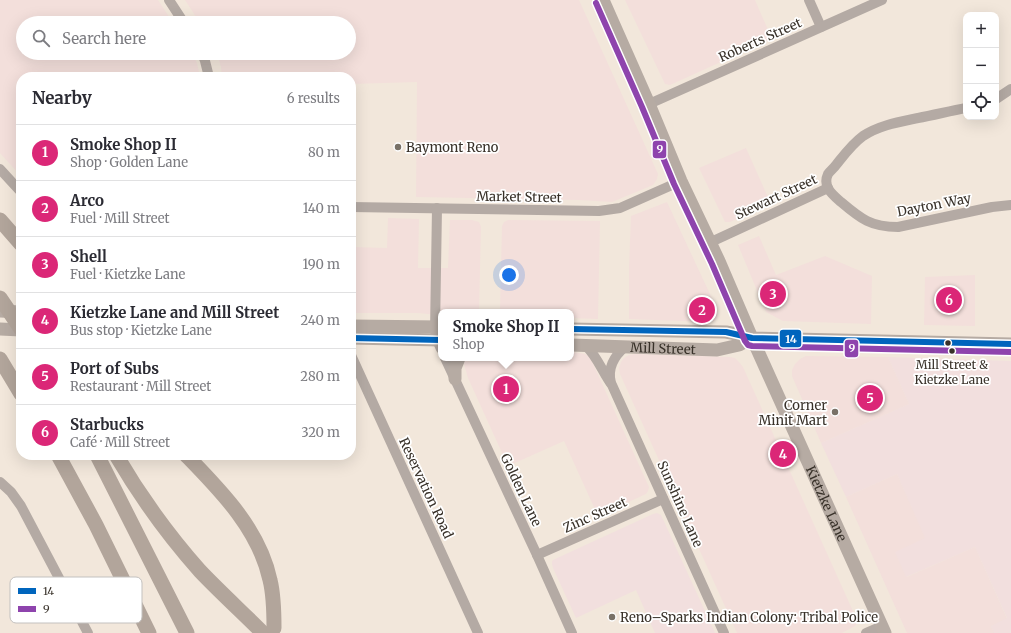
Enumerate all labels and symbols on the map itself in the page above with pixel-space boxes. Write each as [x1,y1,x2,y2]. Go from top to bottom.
street label: Roberts Street [716,14,804,66]
place label: Baymont Reno [406,139,499,156]
line badge: 9 [652,140,667,159]
marker: Baymont Reno [393,142,403,152]
text: 9 [657,142,664,156]
street label: Stewart Street [732,171,820,223]
street label: Market Street [476,188,562,206]
street label: Dayton Way [896,189,973,221]
your location [499,265,519,285]
pin: 3 [760,279,786,309]
pin: 6 [936,285,962,315]
pin: 2 [689,295,715,325]
line badge: 14 [779,329,802,348]
text: 14 [785,332,797,346]
unlabelled marker [943,338,953,348]
street label: Mill Street [630,339,696,358]
line badge: 9 [844,339,859,358]
text: 9 [849,341,856,355]
marker: Mill Street & Kietzke Lane [947,346,957,356]
place label: Mill Street & Kietzke Lane [915,357,989,387]
pin: 1 [493,374,519,404]
pin: 5 [857,383,883,413]
place label: Corner Minit Mart [758,397,827,429]
marker: Corner Minit Mart [830,407,840,417]
street label: Reservation Road [395,435,457,541]
pin: 4 [770,439,796,469]
street label: Golden Lane [497,451,545,529]
street label: Sunshine Lane [653,458,707,550]
street label: Kietzke Lane [802,463,851,544]
street label: Zinc Street [561,493,629,537]
legend [10,577,142,623]
text: 14 [43,584,54,598]
text: 9 [43,602,50,616]
place label: Reno–Sparks Indian Colony: Tribal Police [620,609,878,626]
marker: Reno–Sparks Indian Colony: Tribal Police [607,612,617,622]

